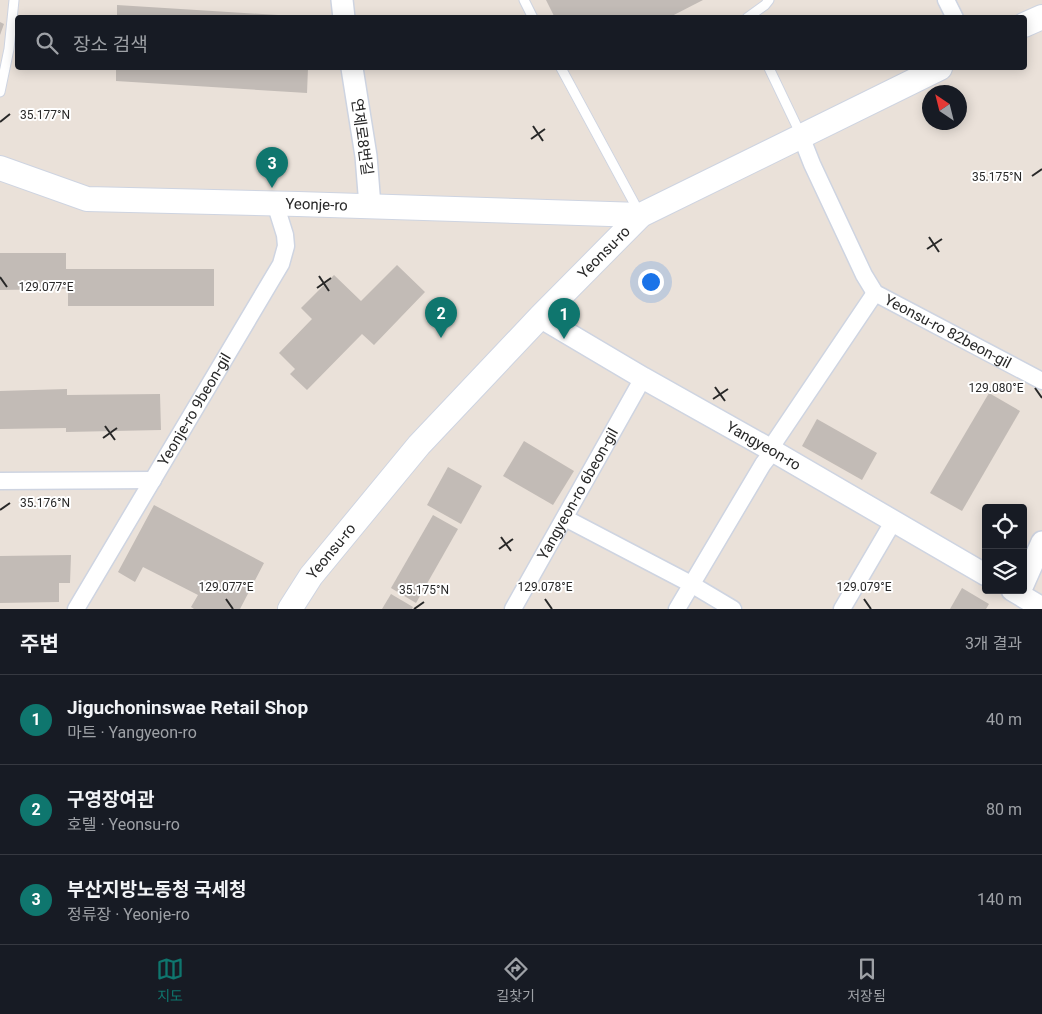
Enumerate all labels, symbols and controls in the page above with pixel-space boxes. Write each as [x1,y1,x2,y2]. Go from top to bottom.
search box [15,15,1027,70]
icon: search [33,29,61,57]
text: 장소 검색 [73,33,148,56]
north arrow [922,85,967,130]
street label: 연제로8번길 [348,97,376,177]
text: 35.177°N [20,108,70,122]
pin: 3 [256,147,288,188]
text: 35.175°N [972,170,1022,184]
street label: Yeonje-ro [285,195,348,215]
street label: Yeonsu-ro [574,222,634,283]
your location [638,269,664,295]
text: 129.077°E [19,280,74,294]
street label: Yeonsu-ro 82beon-gil [881,291,1014,372]
pin: 2 [425,297,457,338]
pin: 1 [548,298,580,339]
street label: Yeonje-ro 9beon-gil [154,350,235,469]
text: 129.080°E [969,381,1024,395]
street label: Yangyeon-ro [723,418,804,474]
street label: Yangyeon-ro 6beon-gil [534,425,622,563]
text: 35.176°N [20,496,70,510]
map controls [982,504,1027,594]
button: locate [982,504,1027,549]
street label: Yeonsu-ro [303,520,360,583]
button: layers [982,549,1027,594]
text: 129.077°E [199,580,254,594]
text: 129.078°E [518,580,573,594]
text: 129.079°E [837,580,892,594]
text: 35.175°N [399,583,449,597]
text: 주변 [20,632,59,656]
text: 3개 결과 [965,634,1022,653]
text: Jiguchoninswae Retail Shop [67,696,308,719]
text: 1 [31,710,41,729]
text: 40 m [986,710,1022,729]
text: 마트 · Yangyeon-ro [67,723,197,742]
text: 구영장여관 [67,788,154,811]
text: 2 [31,800,41,819]
text: 80 m [986,800,1022,819]
text: 호텔 · Yeonsu-ro [67,815,180,834]
text: 부산지방노동청 국세청 [67,878,247,901]
text: 3 [31,890,41,909]
text: 140 m [977,890,1022,909]
text: 정류장 · Yeonje-ro [67,905,190,924]
tab: 지도 [156,955,184,1005]
tab: 길찾기 [496,955,535,1005]
tab: 저장됨 [847,955,886,1005]

